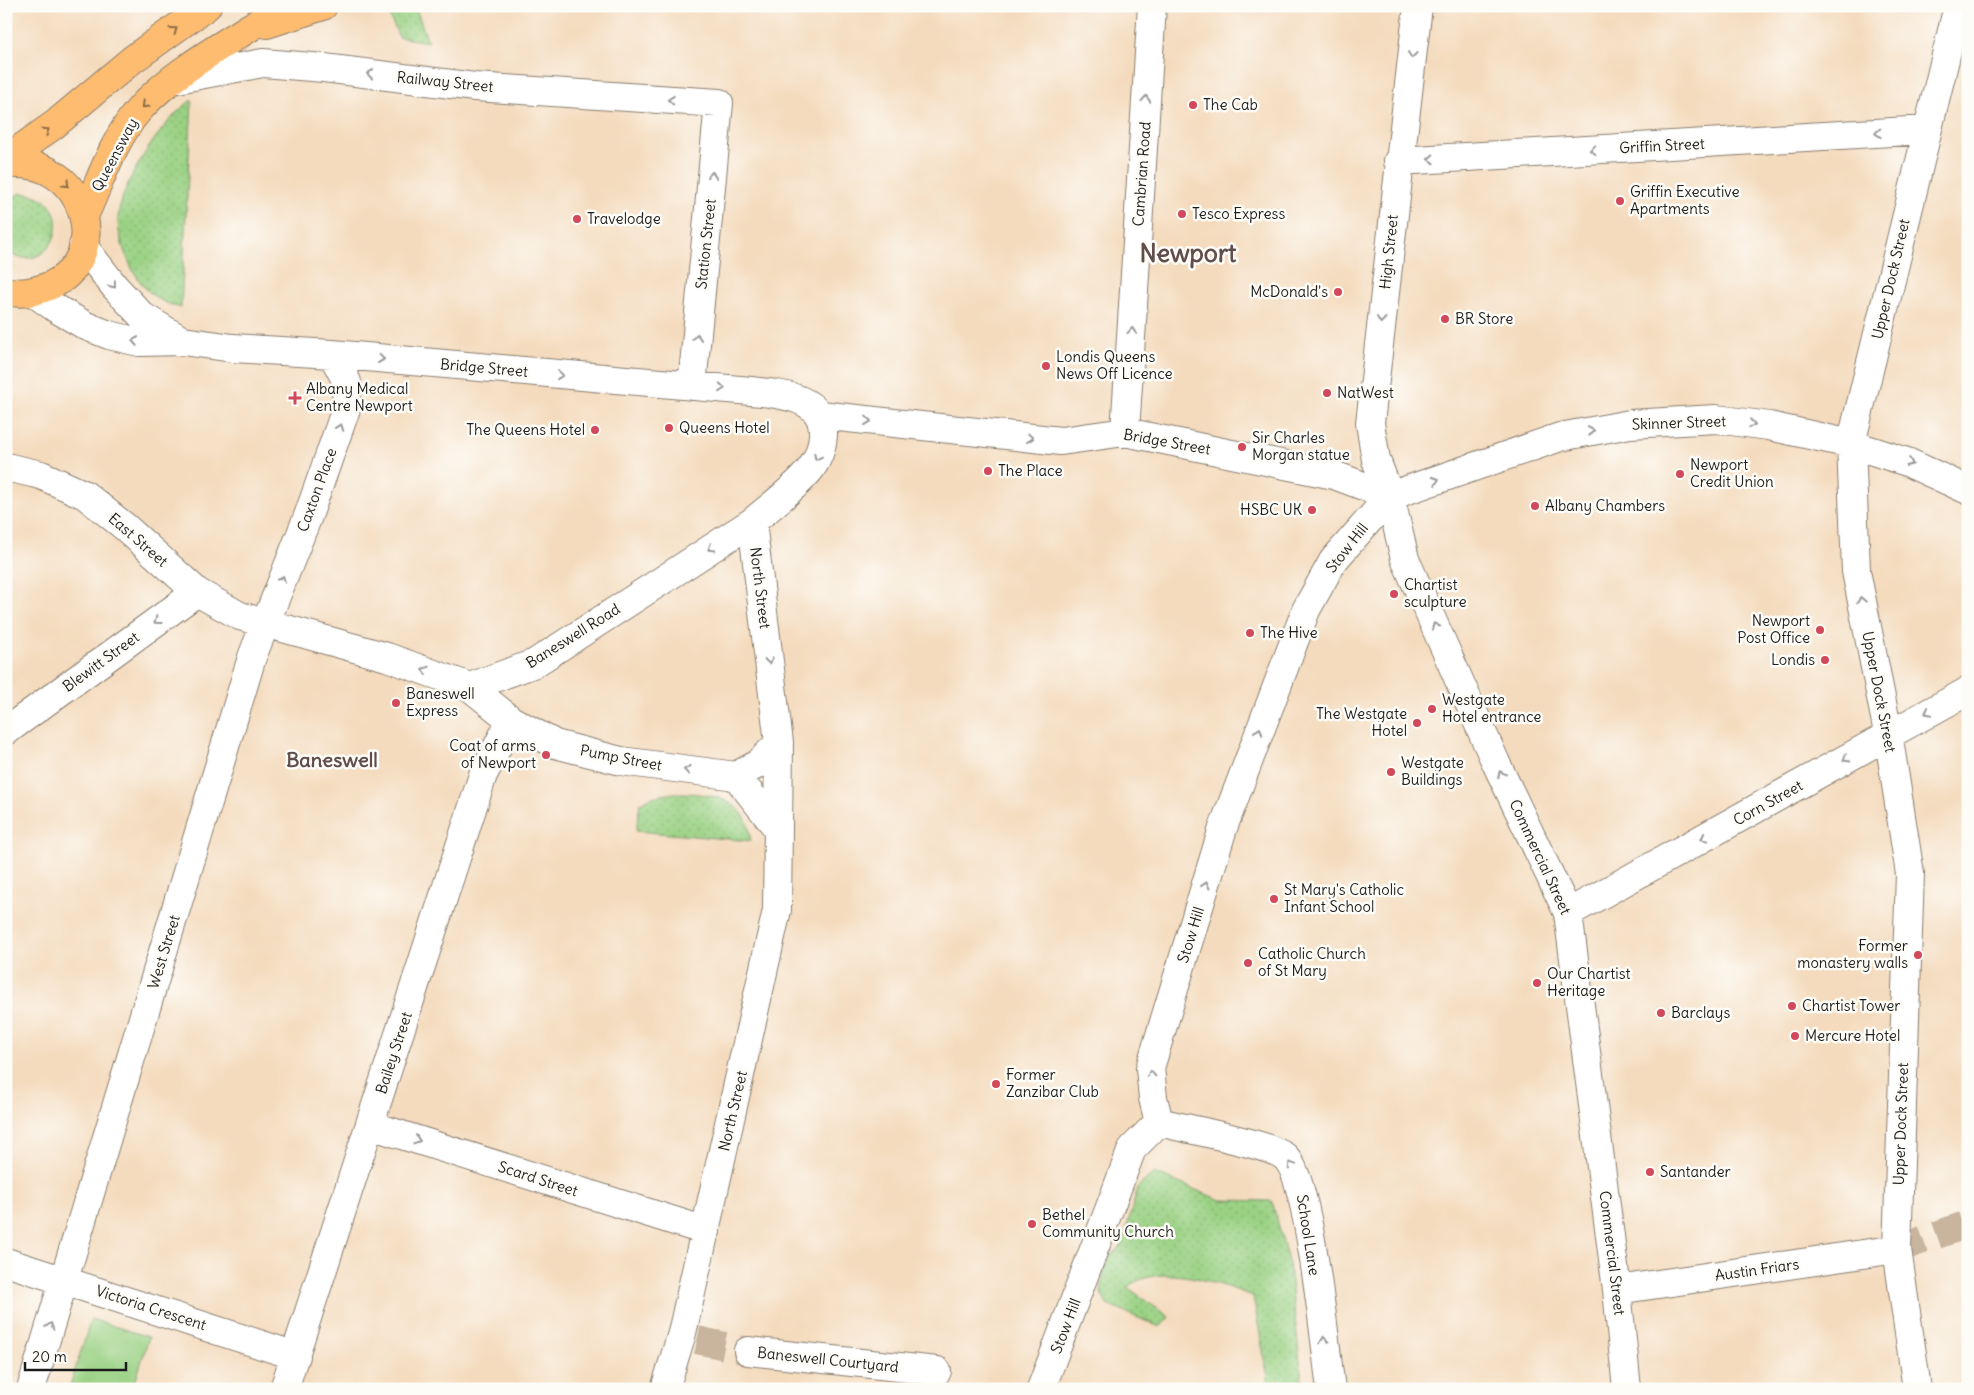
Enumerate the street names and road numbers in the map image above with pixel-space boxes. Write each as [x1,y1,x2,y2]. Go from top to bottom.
street label: Railway Street [396,67,494,96]
street label: Queensway [87,115,142,195]
street label: Cambrian Road [1128,121,1155,227]
street label: Griffin Street [1619,134,1705,157]
street label: Station Street [691,198,720,290]
street label: High Street [1375,214,1402,290]
street label: Upper Dock Street [1867,217,1914,341]
street label: Bridge Street [439,354,529,381]
street label: Skinner Street [1631,411,1727,434]
street label: Bridge Street [1122,424,1212,459]
street label: Caxton Place [293,445,340,534]
street label: East Street [105,509,172,571]
street label: Stow Hill [1321,519,1372,576]
street label: North Street [746,546,775,630]
street label: Baneswell Road [522,599,623,672]
street label: Blewitt Street [59,627,143,696]
street label: Upper Dock Street [1858,630,1901,754]
street label: Pump Street [578,740,664,775]
street label: Corn Street [1730,776,1806,829]
street label: Commercial Street [1505,796,1575,917]
street label: Stow Hill [1173,904,1208,965]
street label: West Street [143,912,184,991]
street label: Bailey Street [371,1009,416,1096]
street label: Upper Dock Street [1889,1062,1912,1186]
street label: North Street [714,1069,751,1153]
street label: Scard Street [496,1157,580,1200]
street label: Commercial Street [1595,1190,1630,1316]
street label: School Lane [1293,1193,1324,1277]
street label: Austin Friars [1714,1254,1800,1285]
street label: Victoria Crescent [94,1281,209,1334]
street label: Stow Hill [1046,1295,1085,1356]
street label: Baneswell Courtyard [756,1343,900,1376]

